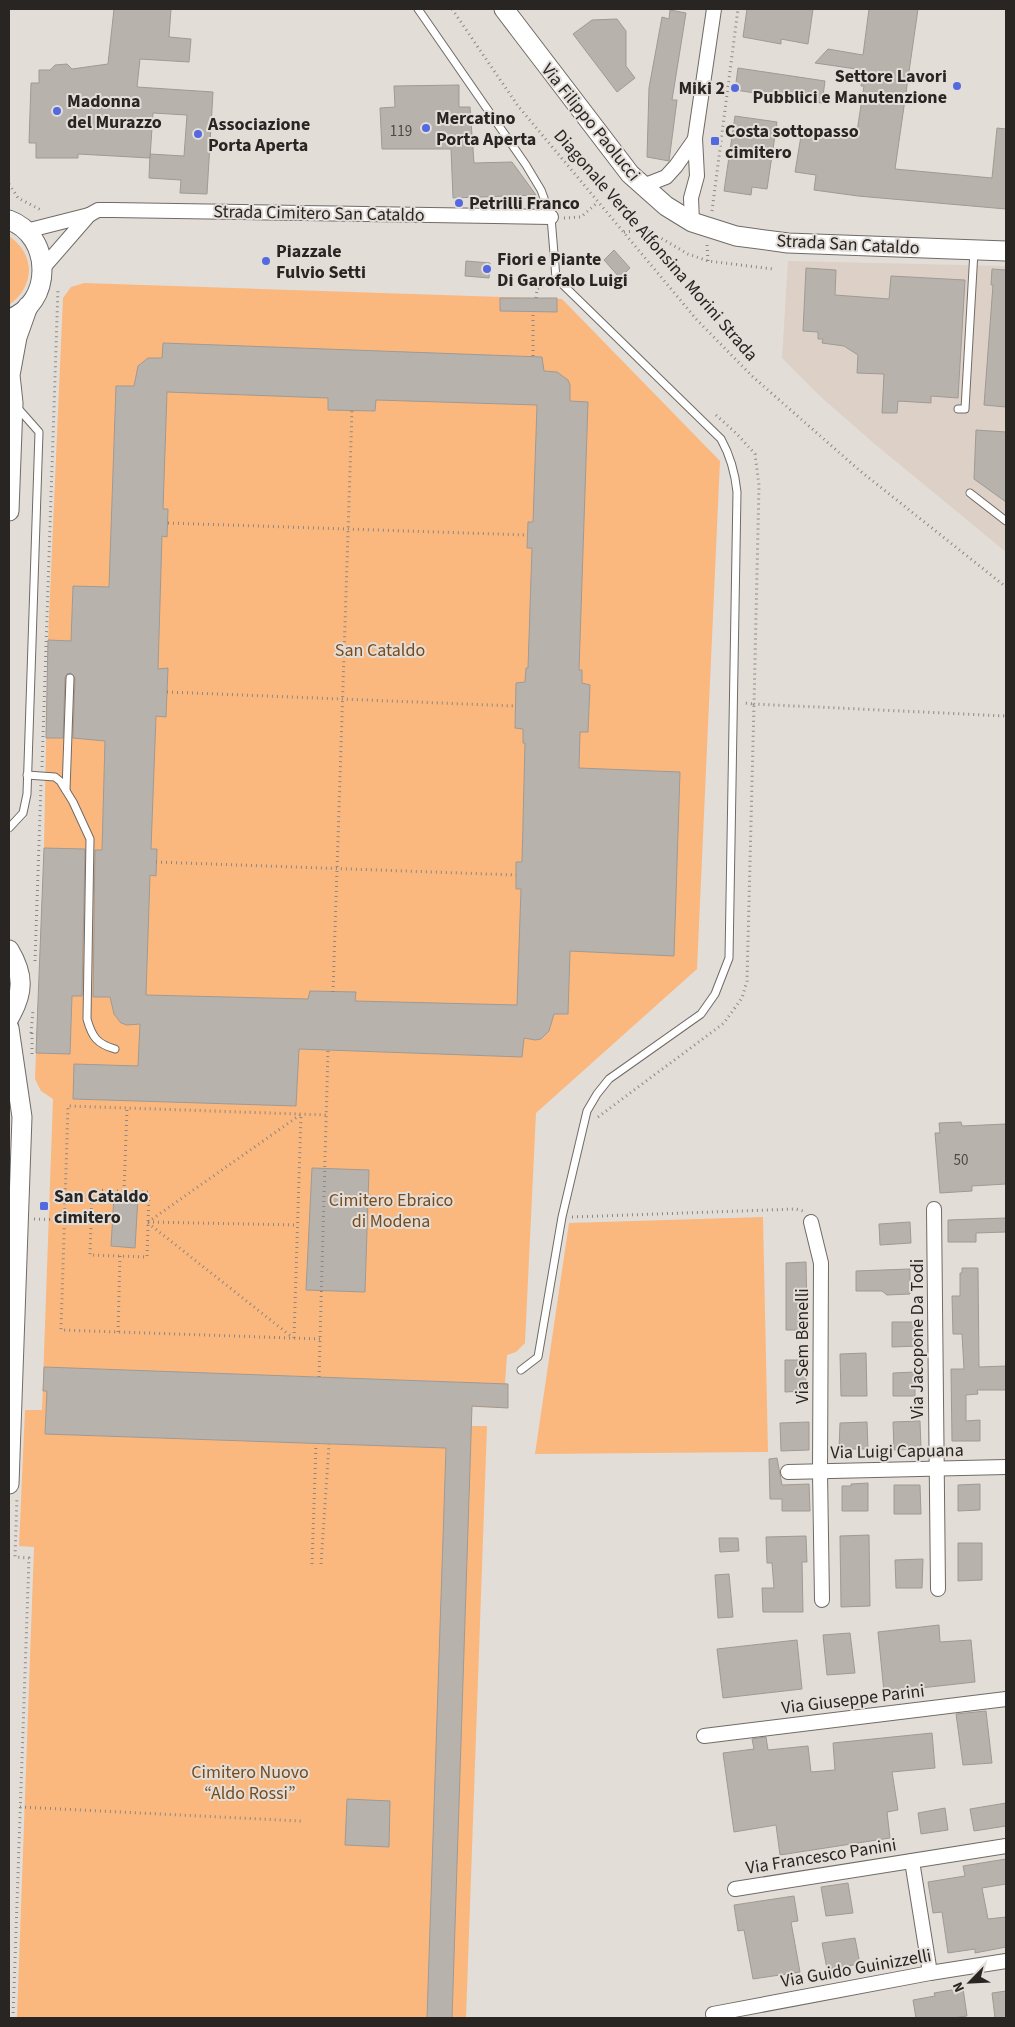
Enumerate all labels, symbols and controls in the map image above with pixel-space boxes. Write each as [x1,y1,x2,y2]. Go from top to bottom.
street label: Via Filippo Paolucci [535,58,646,187]
place label: Settore Lavori Pubblici e Manutenzione [753,64,947,110]
place label: Miki 2 [678,76,725,101]
marker: Settore Lavori Pubblici e Manutenzione [951,80,963,92]
marker: Miki 2 [729,82,741,94]
place label: Madonna del Murazzo [67,89,162,135]
marker: Madonna del Murazzo [51,105,63,117]
place label: Mercatino Porta Aperta [436,106,536,152]
place label: Associazione Porta Aperta [207,112,310,158]
place label: Costa sottopasso cimitero [725,119,859,165]
house number: 119 [390,121,412,142]
marker: Mercatino Porta Aperta [420,122,432,134]
street label: Diagonale Verde Alfonsina Morini Strada [548,124,763,367]
marker: Associazione Porta Aperta [192,128,204,140]
marker: Costa sottopasso cimitero [709,135,721,147]
place label: Petrilli Franco [469,191,580,216]
marker: Petrilli Franco [453,197,465,209]
street label: Strada Cimitero San Cataldo [213,199,425,228]
street label: Strada San Cataldo [776,228,920,261]
place label: Piazzale Fulvio Setti [276,239,366,285]
place label: Fiori e Piante Di Garofalo Luigi [497,247,628,293]
marker: Piazzale Fulvio Setti [260,255,272,267]
marker: Fiori e Piante Di Garofalo Luigi [481,263,493,275]
park label: San Cataldo [335,638,425,663]
house number: 50 [954,1150,968,1171]
place label: San Cataldo cimitero [54,1184,149,1230]
park label: Cimitero Ebraico di Modena [329,1188,453,1234]
marker: San Cataldo cimitero [38,1200,50,1212]
street label: Via Jacopone Da Todi [905,1259,930,1419]
street label: Via Sem Benelli [790,1288,815,1404]
street label: Via Luigi Capuana [830,1438,964,1465]
street label: Via Giuseppe Parini [780,1678,926,1721]
park label: Cimitero Nuovo “Aldo Rossi” [191,1760,309,1806]
street label: Via Francesco Panini [744,1832,898,1881]
street label: Via Guido Guinizzelli [779,1943,933,1994]
north arrow [945,1957,995,2007]
text: N [948,1979,970,1995]

